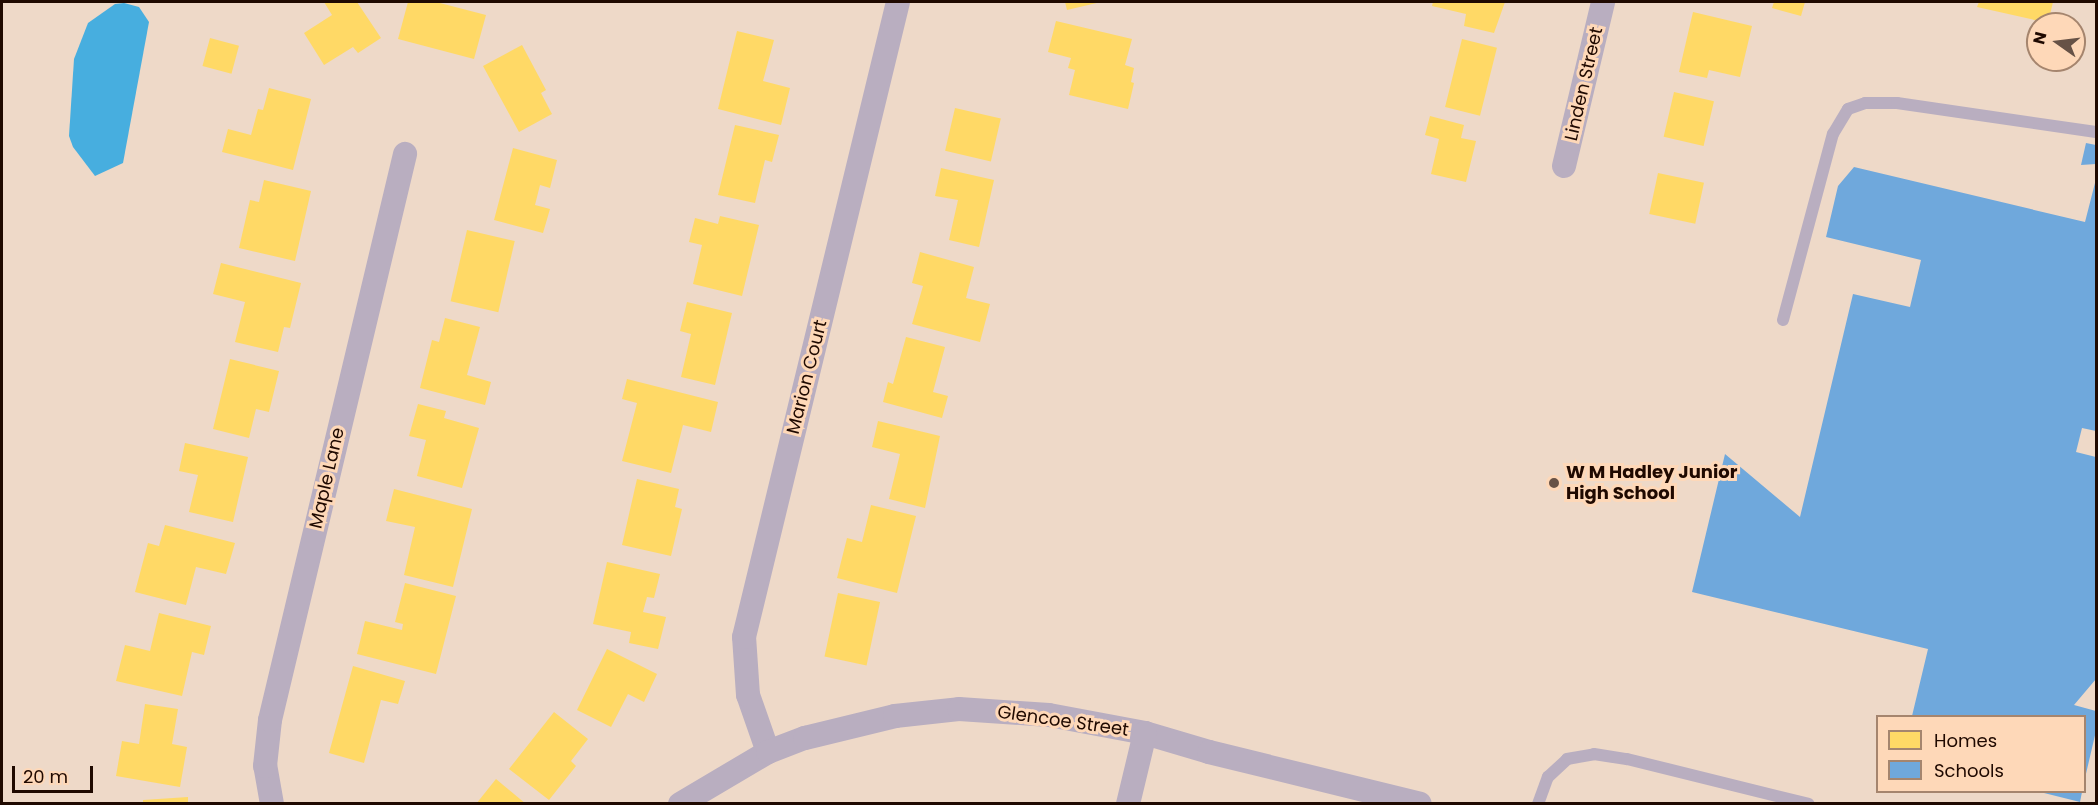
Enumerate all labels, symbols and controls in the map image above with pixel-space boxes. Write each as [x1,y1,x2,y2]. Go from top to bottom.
north arrow [2026,12,2086,72]
street label: Linden Street [1560,25,1608,143]
text: N [2027,29,2053,47]
street label: Marion Court [782,318,832,436]
street label: Maple Lane [305,425,349,531]
place label: W M Hadley Junior High School [1566,462,1737,504]
marker: W M Hadley Junior High School [1547,476,1561,490]
street label: Glencoe Street [996,701,1130,741]
legend [1876,715,2086,793]
text: Homes [1934,728,1997,753]
scale bar [15,754,96,792]
text: Schools [1934,758,2004,783]
text: 20 m [23,764,68,789]

